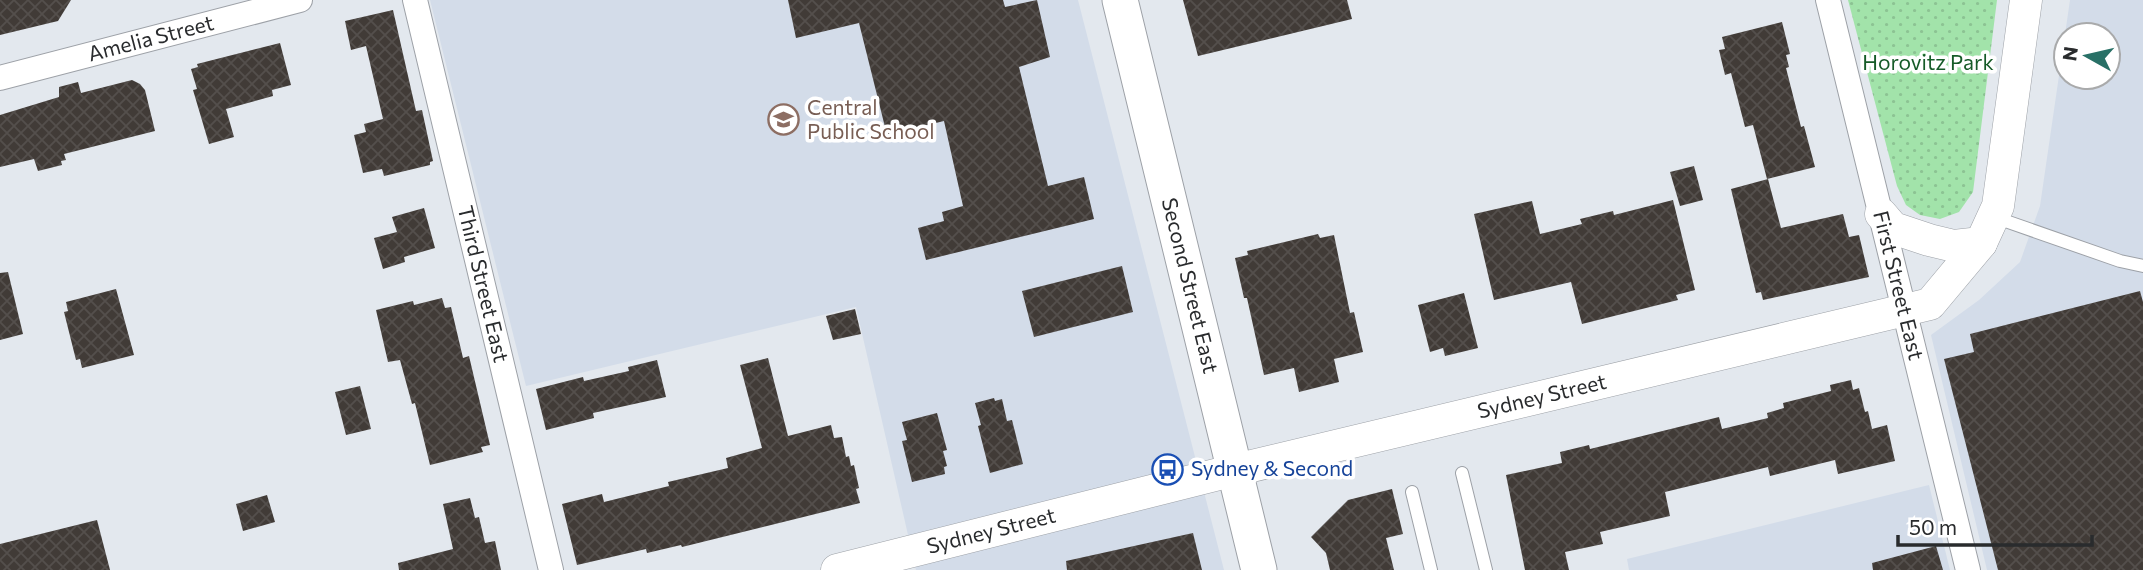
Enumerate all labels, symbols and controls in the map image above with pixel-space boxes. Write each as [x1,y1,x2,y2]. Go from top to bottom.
street label: Amelia Street [85,9,216,66]
north arrow [2052,21,2122,91]
text: N [2057,45,2082,62]
park label: Horovitz Park [1862,49,1994,74]
place label: Central Public School [807,94,935,143]
school or university icon: Central Public School [767,103,801,137]
street label: Second Street East [1158,195,1225,375]
street label: Third Street East [453,203,515,364]
street label: First Street East [1869,208,1930,362]
street label: Sydney Street [1475,368,1609,423]
bus stop icon: Sydney & Second [1151,452,1185,486]
place label: Sydney & Second [1191,455,1353,480]
street label: Sydney Street [924,502,1058,558]
scale bar [1898,504,2092,548]
text: 50 m [1909,514,1957,539]

